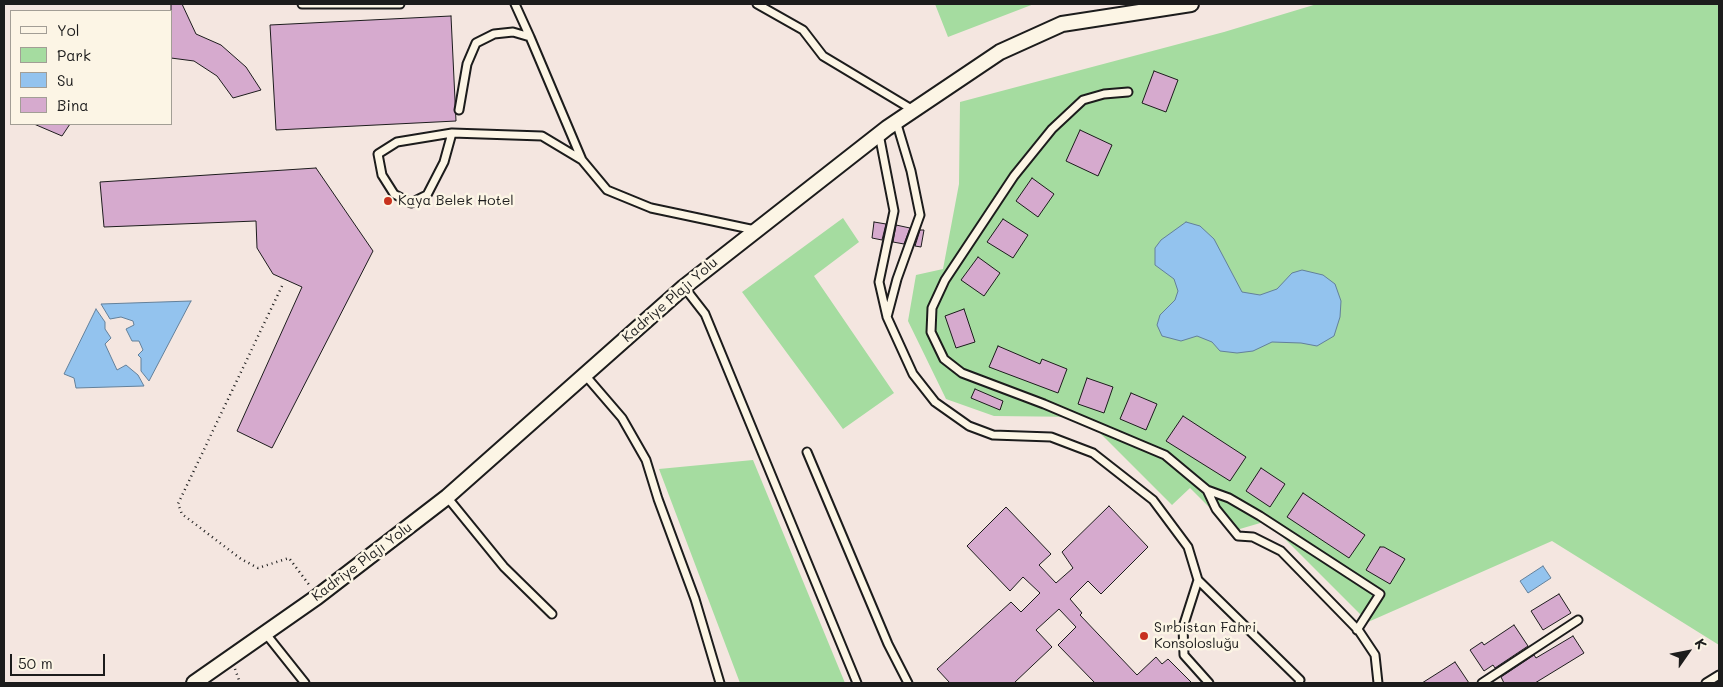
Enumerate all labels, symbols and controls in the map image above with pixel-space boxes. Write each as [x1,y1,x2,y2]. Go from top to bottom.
legend [10,10,172,125]
text: Yol [57,20,80,40]
text: Park [57,45,91,65]
text: Su [57,70,74,90]
text: Bina [57,95,89,115]
place label: Kaya Belek Hotel [398,193,514,209]
marker: Kaya Belek Hotel [382,195,394,207]
street label: Kadriye Plajı Yolu [619,254,721,346]
street label: Kadriye Plajı Yolu [309,519,415,605]
place label: Sırbistan Fahri Konsolosluğu [1154,620,1256,652]
north arrow [1663,627,1713,677]
marker: Sırbistan Fahri Konsolosluğu [1138,630,1150,642]
text: K [1691,635,1711,653]
scale bar [12,644,108,676]
text: 50 m [18,653,53,673]

